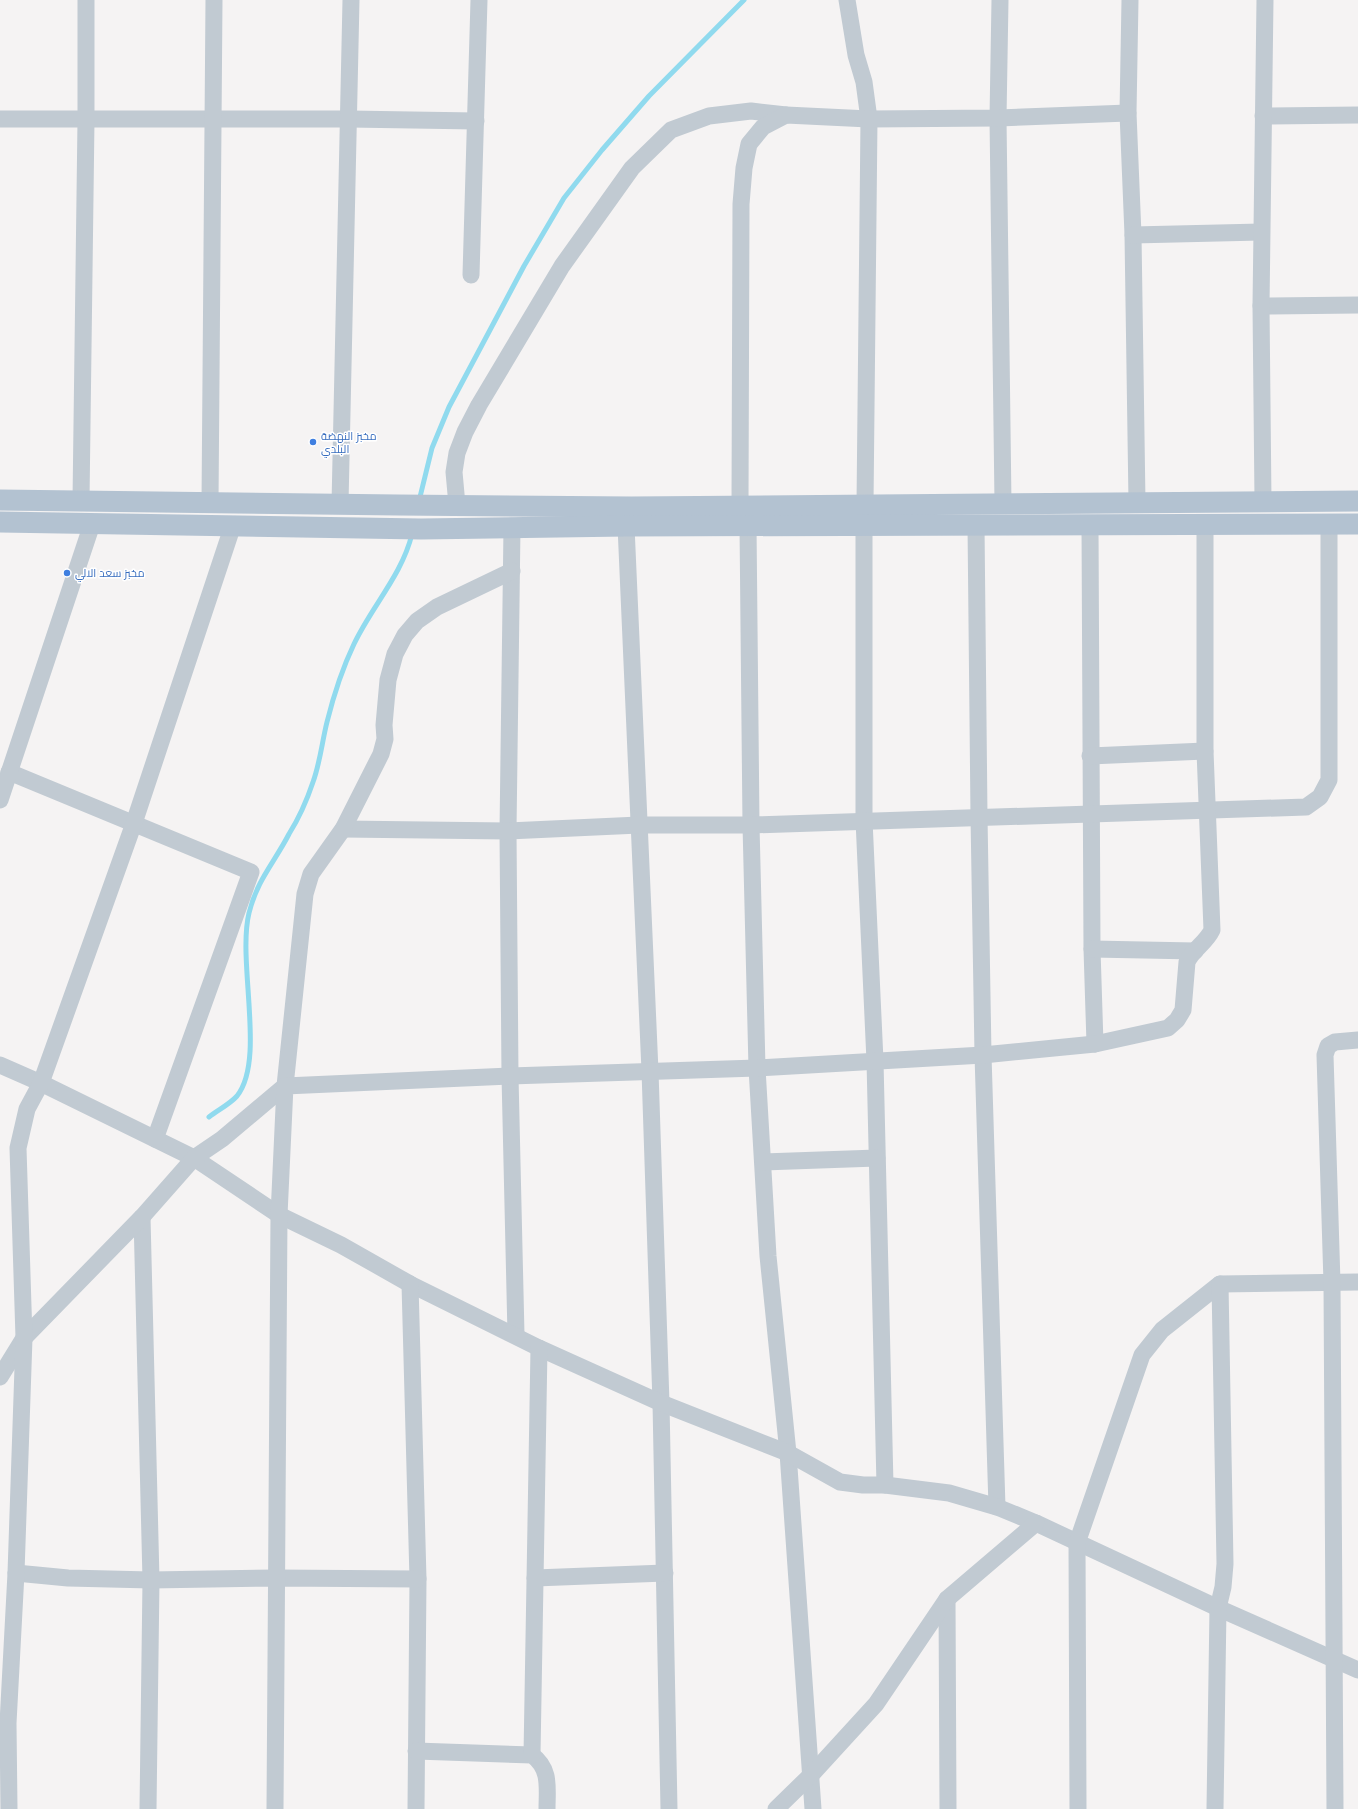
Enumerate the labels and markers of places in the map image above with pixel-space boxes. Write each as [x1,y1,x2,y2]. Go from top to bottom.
place label: مخبز النهضة البلدي [321,429,376,458]
marker: مخبز النهضة البلدي [308,437,318,447]
place label: مخبز سعد الالي [75,566,144,582]
marker: مخبز سعد الالي [62,568,72,578]

